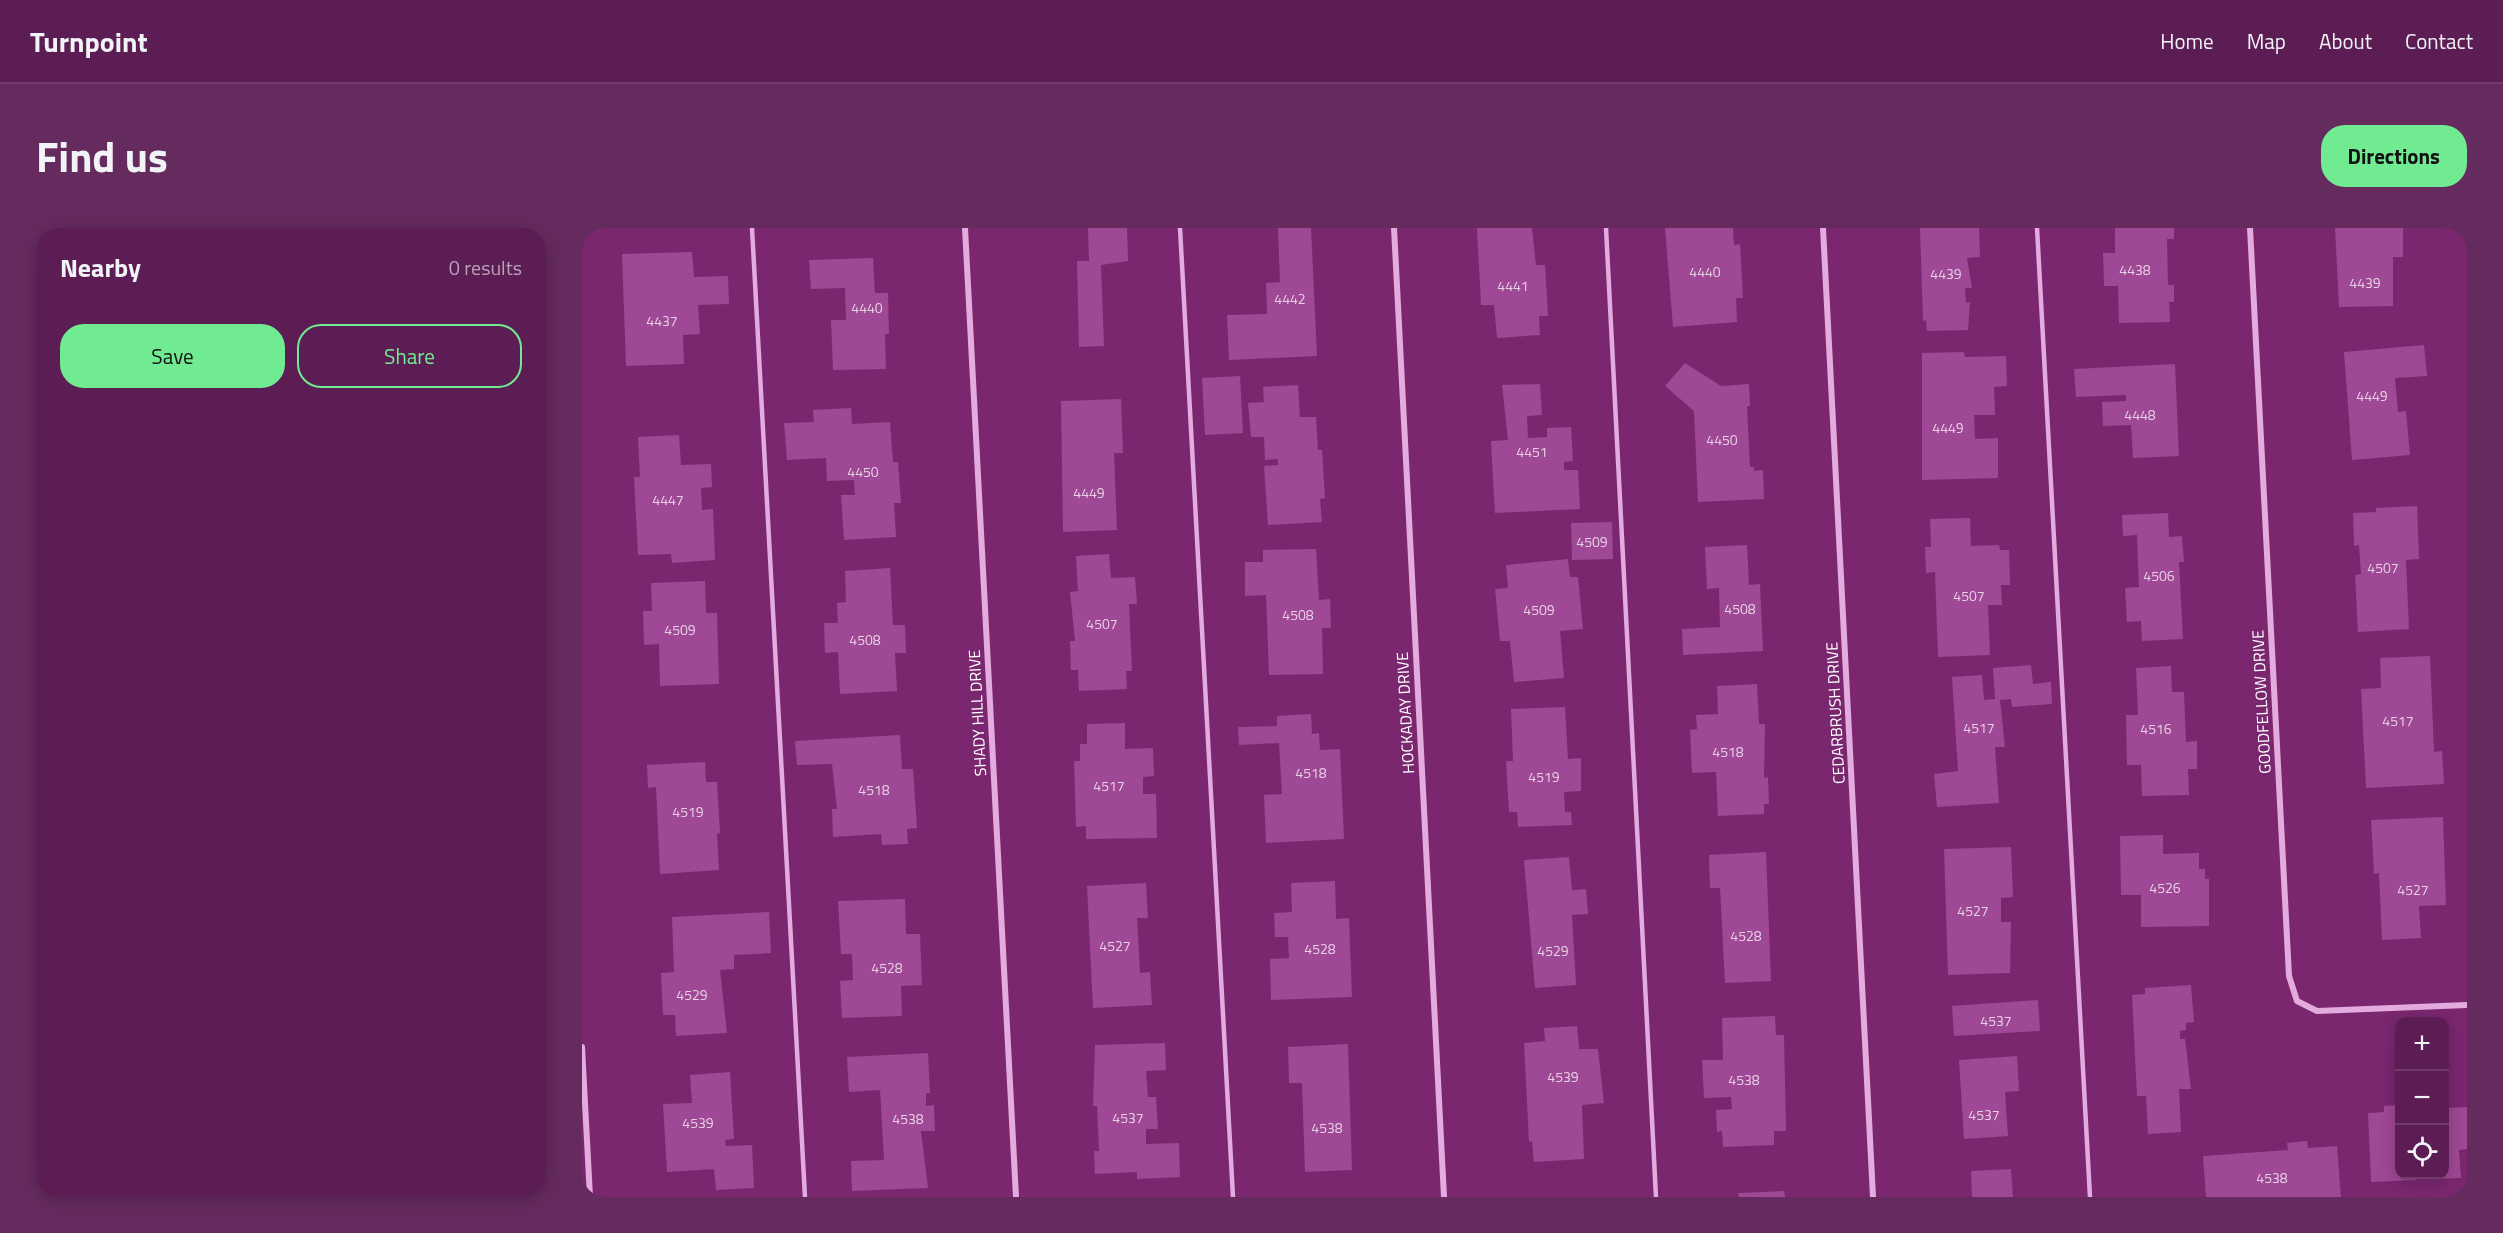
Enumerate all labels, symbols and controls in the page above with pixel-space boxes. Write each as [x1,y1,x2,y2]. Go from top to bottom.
text: Turnpoint [30,20,148,63]
text: Home [2160,25,2214,57]
text: Map [2247,25,2286,57]
text: About [2319,25,2372,57]
text: Contact [2405,25,2473,57]
text: Find us [36,124,168,188]
button: Directions [2321,125,2467,187]
text: Nearby [60,248,141,287]
text: 0 results [449,252,522,283]
house number: 4438 [2119,259,2151,280]
house number: 4440 [1689,261,1721,282]
house number: 4439 [1930,263,1962,284]
house number: 4439 [2349,272,2381,293]
house number: 4441 [1497,275,1529,296]
house number: 4442 [1274,288,1306,309]
house number: 4440 [851,297,883,318]
house number: 4437 [646,310,678,331]
button: Save [60,324,285,388]
button: Share [297,324,522,388]
house number: 4449 [2356,385,2388,406]
house number: 4448 [2124,404,2156,425]
house number: 4449 [1932,417,1964,438]
house number: 4450 [1706,429,1738,450]
house number: 4451 [1516,441,1548,462]
house number: 4450 [847,461,879,482]
house number: 4449 [1073,482,1105,503]
house number: 4447 [652,489,684,510]
house number: 4509 [1576,531,1608,552]
house number: 4507 [2367,557,2399,578]
house number: 4506 [2143,565,2175,586]
house number: 4507 [1953,585,1985,606]
house number: 4508 [1724,598,1756,619]
house number: 4509 [1523,599,1555,620]
house number: 4508 [1282,604,1314,625]
house number: 4507 [1086,613,1118,634]
house number: 4509 [664,619,696,640]
house number: 4508 [849,629,881,650]
street label: GOODFELLOW DRIVE [2245,629,2277,775]
street label: CEDARBRUSH DRIVE [1819,641,1851,785]
street label: SHADY HILL DRIVE [962,649,992,777]
street label: HOCKADAY DRIVE [1390,651,1420,775]
house number: 4517 [2382,710,2414,731]
house number: 4517 [1963,717,1995,738]
house number: 4516 [2140,718,2172,739]
house number: 4518 [1712,741,1744,762]
house number: 4518 [1295,762,1327,783]
house number: 4519 [1528,766,1560,787]
house number: 4517 [1093,775,1125,796]
house number: 4518 [858,779,890,800]
house number: 4519 [672,801,704,822]
house number: 4526 [2149,877,2181,898]
house number: 4527 [2397,879,2429,900]
house number: 4527 [1957,900,1989,921]
house number: 4528 [1730,925,1762,946]
house number: 4527 [1099,935,1131,956]
house number: 4528 [1304,938,1336,959]
house number: 4529 [1537,940,1569,961]
house number: 4528 [871,957,903,978]
house number: 4529 [676,984,708,1005]
house number: 4537 [1980,1010,2012,1031]
map controls [2395,1017,2449,1179]
button: + [2395,1017,2449,1071]
house number: 4539 [1547,1066,1579,1087]
house number: 4538 [1728,1069,1760,1090]
button: − [2395,1071,2449,1125]
house number: 4537 [1968,1104,2000,1125]
house number: 4537 [1112,1107,1144,1128]
house number: 4538 [892,1108,924,1129]
house number: 4539 [682,1112,714,1133]
house number: 4538 [1311,1117,1343,1138]
button: locate [2395,1125,2449,1179]
house number: 4538 [2256,1167,2288,1188]

